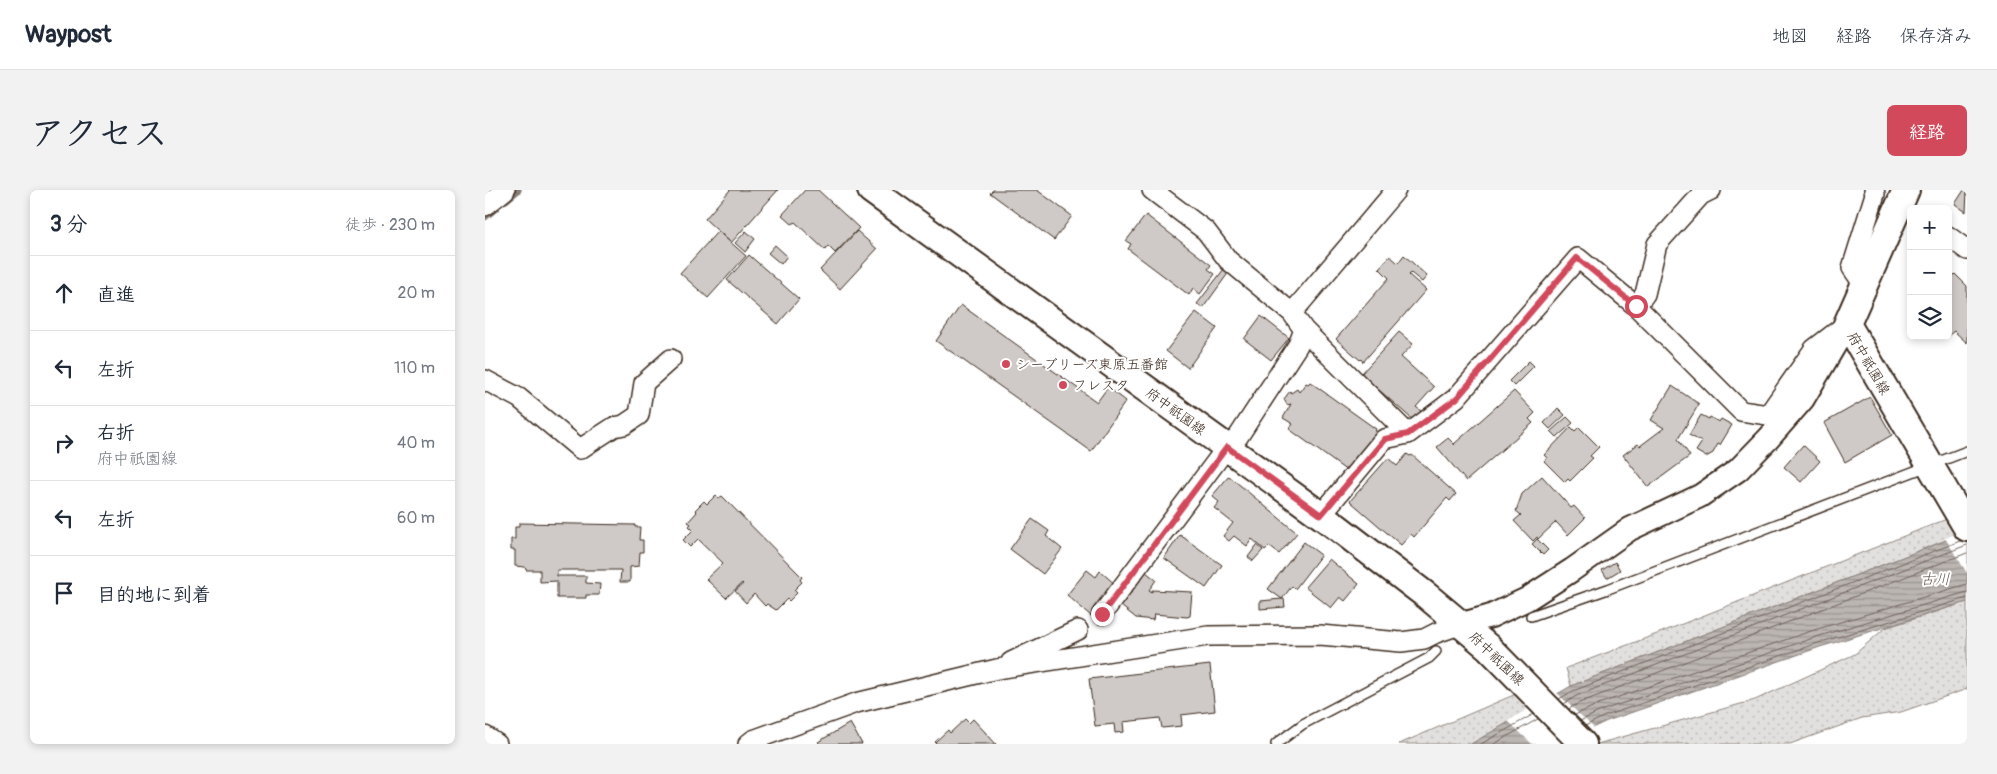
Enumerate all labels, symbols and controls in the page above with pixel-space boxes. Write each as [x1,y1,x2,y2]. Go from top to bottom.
text: Waypost [25,20,112,49]
text: 地図 [1772,25,1808,48]
text: 経路 [1836,25,1872,48]
text: 保存済み [1900,25,1972,48]
button: 経路 [1887,105,1967,156]
text: アクセス [30,112,168,156]
map controls [1907,205,1952,340]
button: + [1907,205,1952,250]
text: 3 分 [50,211,87,238]
text: 徒歩 · 230 m [345,215,435,235]
button: − [1907,250,1952,295]
icon: ahead [50,279,78,307]
text: 直進 [97,283,135,307]
text: 20 m [397,283,435,303]
route start [1625,295,1648,318]
button: layers [1907,295,1952,340]
street label: 府中祇園線 [1844,329,1893,398]
icon: left [50,354,78,382]
place label: シーブリーズ東原五番館 [1016,356,1168,373]
text: 左折 [97,358,135,382]
text: 110 m [394,358,435,378]
marker: シーブリーズ東原五番館 [1000,358,1012,370]
place label: フレスタ [1073,377,1129,394]
marker: フレスタ [1057,379,1069,391]
street label: 府中祇園線 [1142,384,1209,439]
text: 右折 [97,421,135,445]
icon: right [50,429,78,457]
text: 40 m [397,433,435,453]
text: 府中祇園線 [97,449,177,469]
icon: left [50,504,78,532]
text: 左折 [97,508,135,532]
text: 60 m [397,508,435,528]
water label: 古川 [1920,570,1950,589]
icon: arrive [50,579,78,607]
text: 目的地に到着 [97,583,211,607]
route end [1091,603,1114,626]
street label: 府中祇園線 [1466,628,1528,689]

